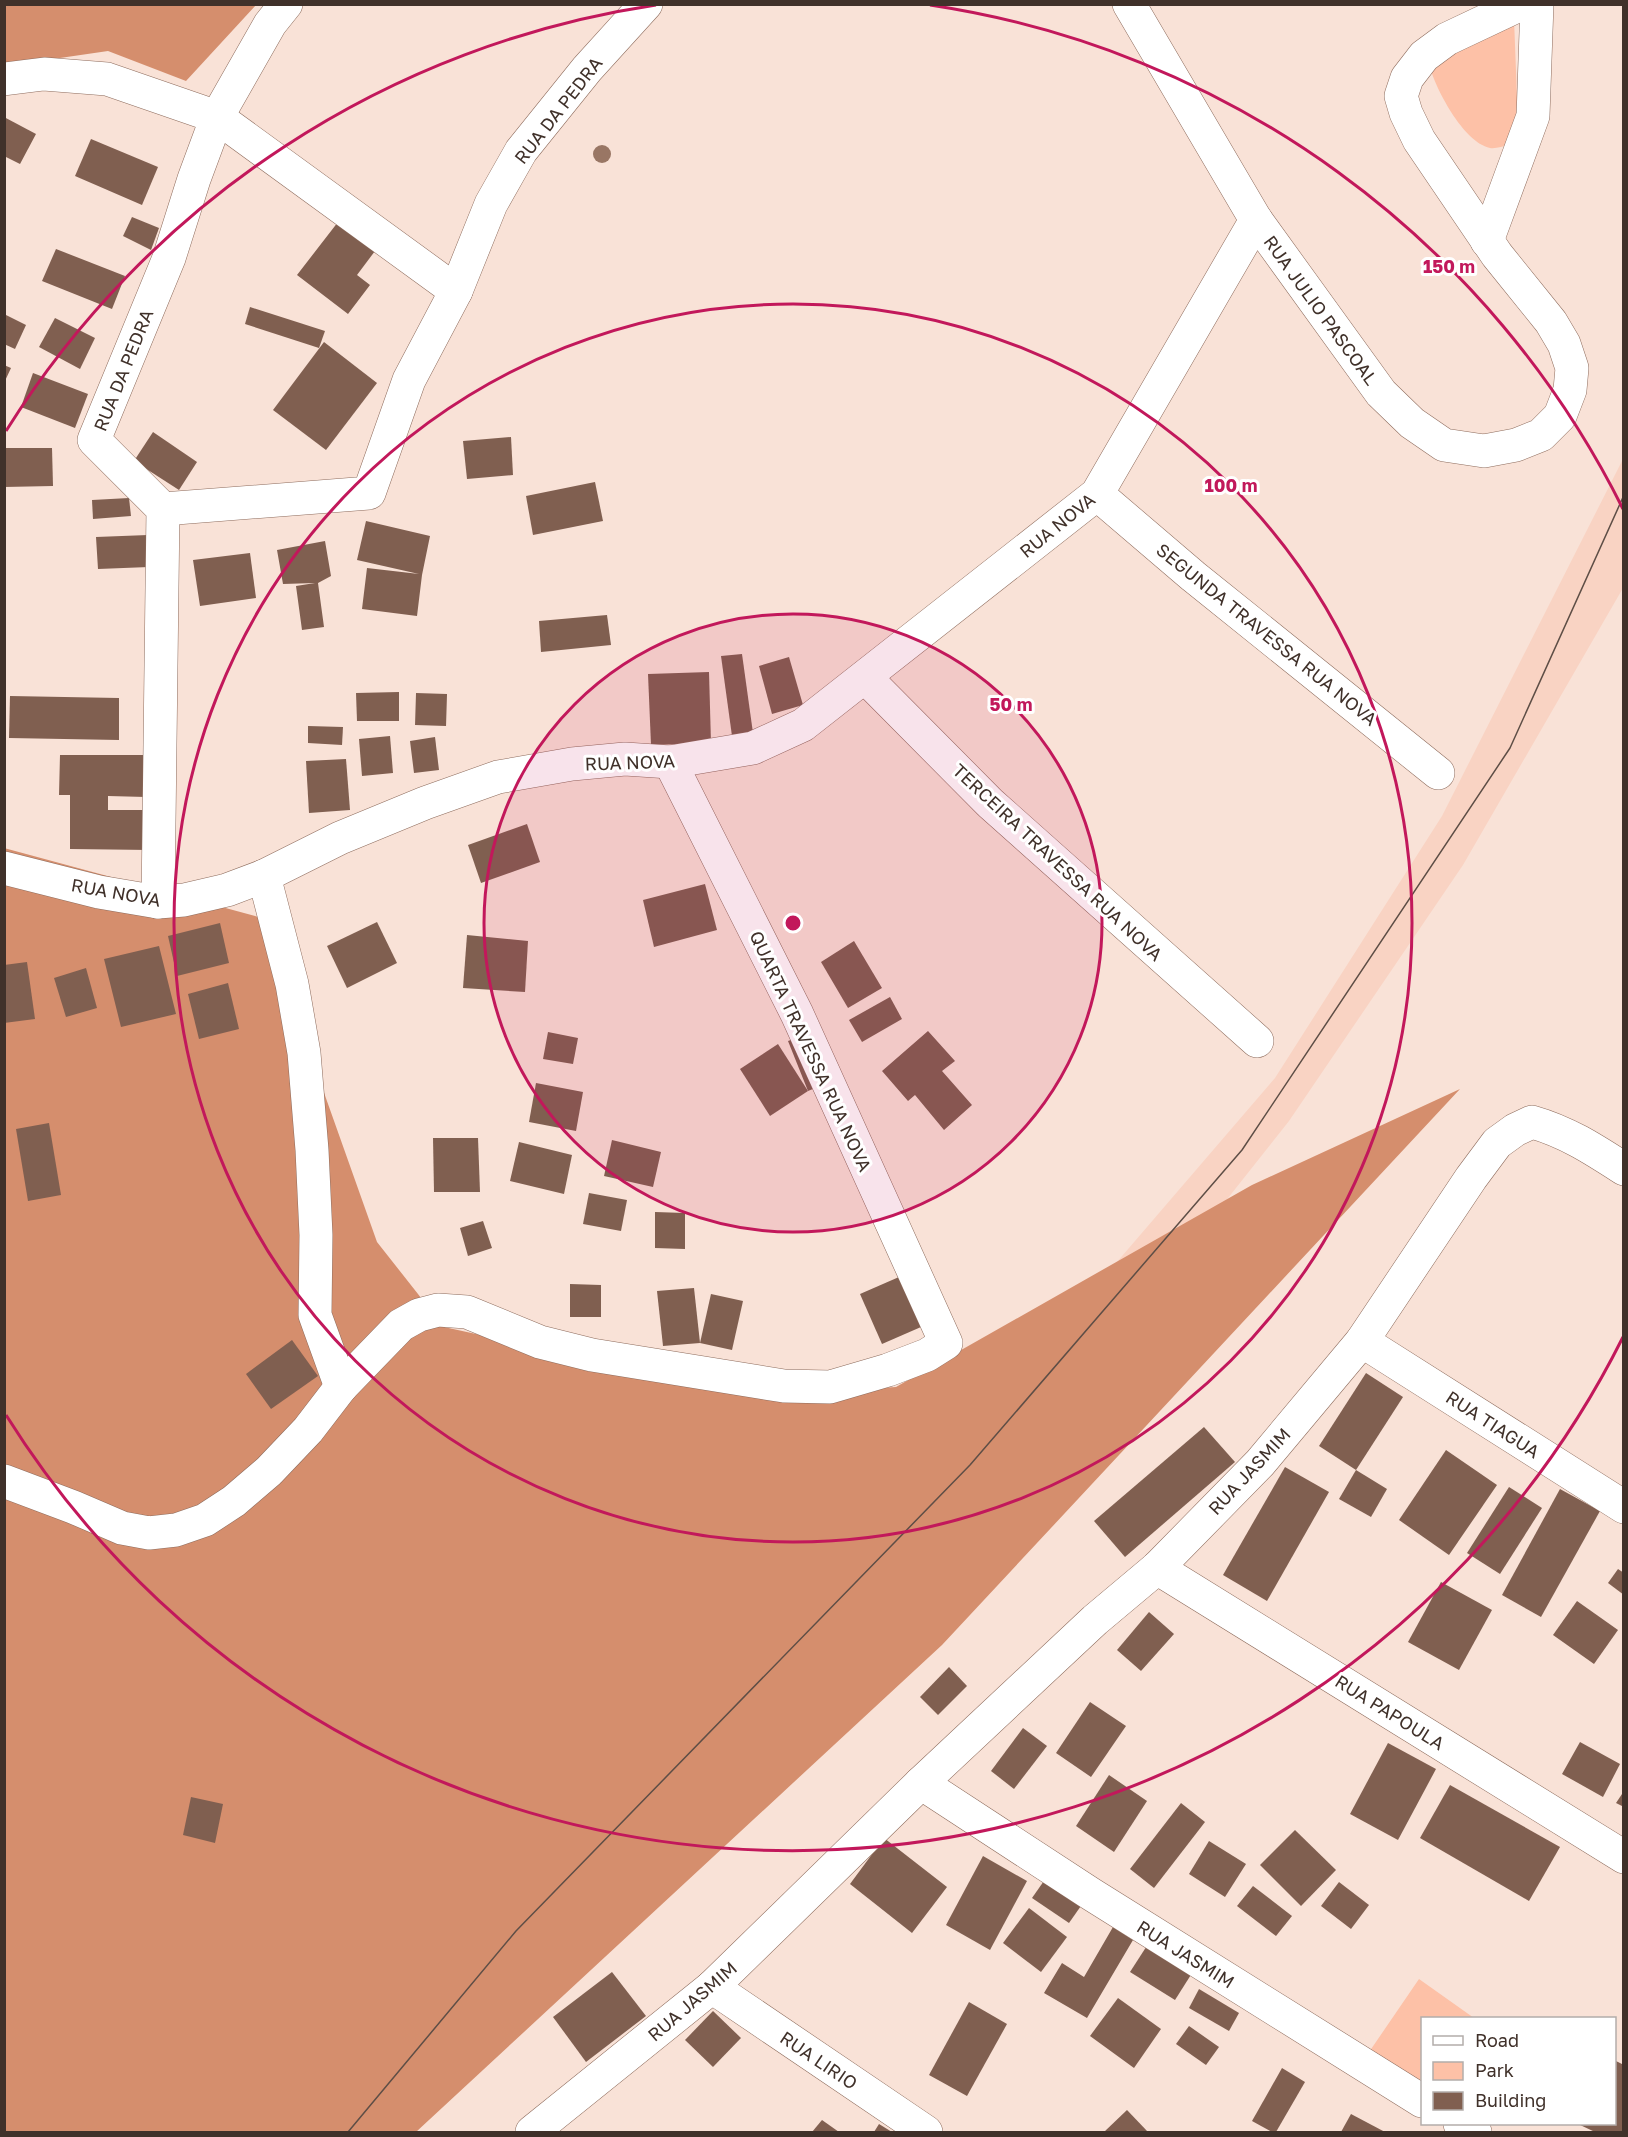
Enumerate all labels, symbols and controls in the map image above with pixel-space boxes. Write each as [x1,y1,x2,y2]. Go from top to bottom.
street label: RUA DA PEDRA [509,52,607,168]
street label: RUA JULIO PASCOAL [1259,231,1383,389]
text: 150 m [1423,255,1475,277]
street label: RUA DA PEDRA [89,306,157,434]
text: 100 m [1205,474,1257,496]
street label: RUA NOVA [1015,488,1099,562]
street label: SEGUNDA TRAVESSA RUA NOVA [1152,538,1382,730]
text: 50 m [990,693,1032,715]
street label: RUA NOVA [584,749,676,775]
street label: TERCEIRA TRAVESSA RUA NOVA [949,759,1167,965]
street label: RUA NOVA [70,873,162,911]
centre of rings [783,913,803,933]
street label: QUARTA TRAVESSA RUA NOVA [745,927,877,1175]
street label: RUA TIAGUA [1442,1386,1544,1462]
street label: RUA JASMIM [1203,1423,1295,1519]
street label: RUA PAPOULA [1331,1670,1449,1754]
street label: RUA JASMIM [1133,1915,1239,1993]
street label: RUA JASMIM [643,1956,741,2046]
legend [1421,2017,1616,2125]
street label: RUA LIRIO [776,2026,862,2094]
text: Road [1475,2029,1519,2051]
text: Park [1475,2059,1514,2081]
text: Building [1475,2089,1546,2111]

